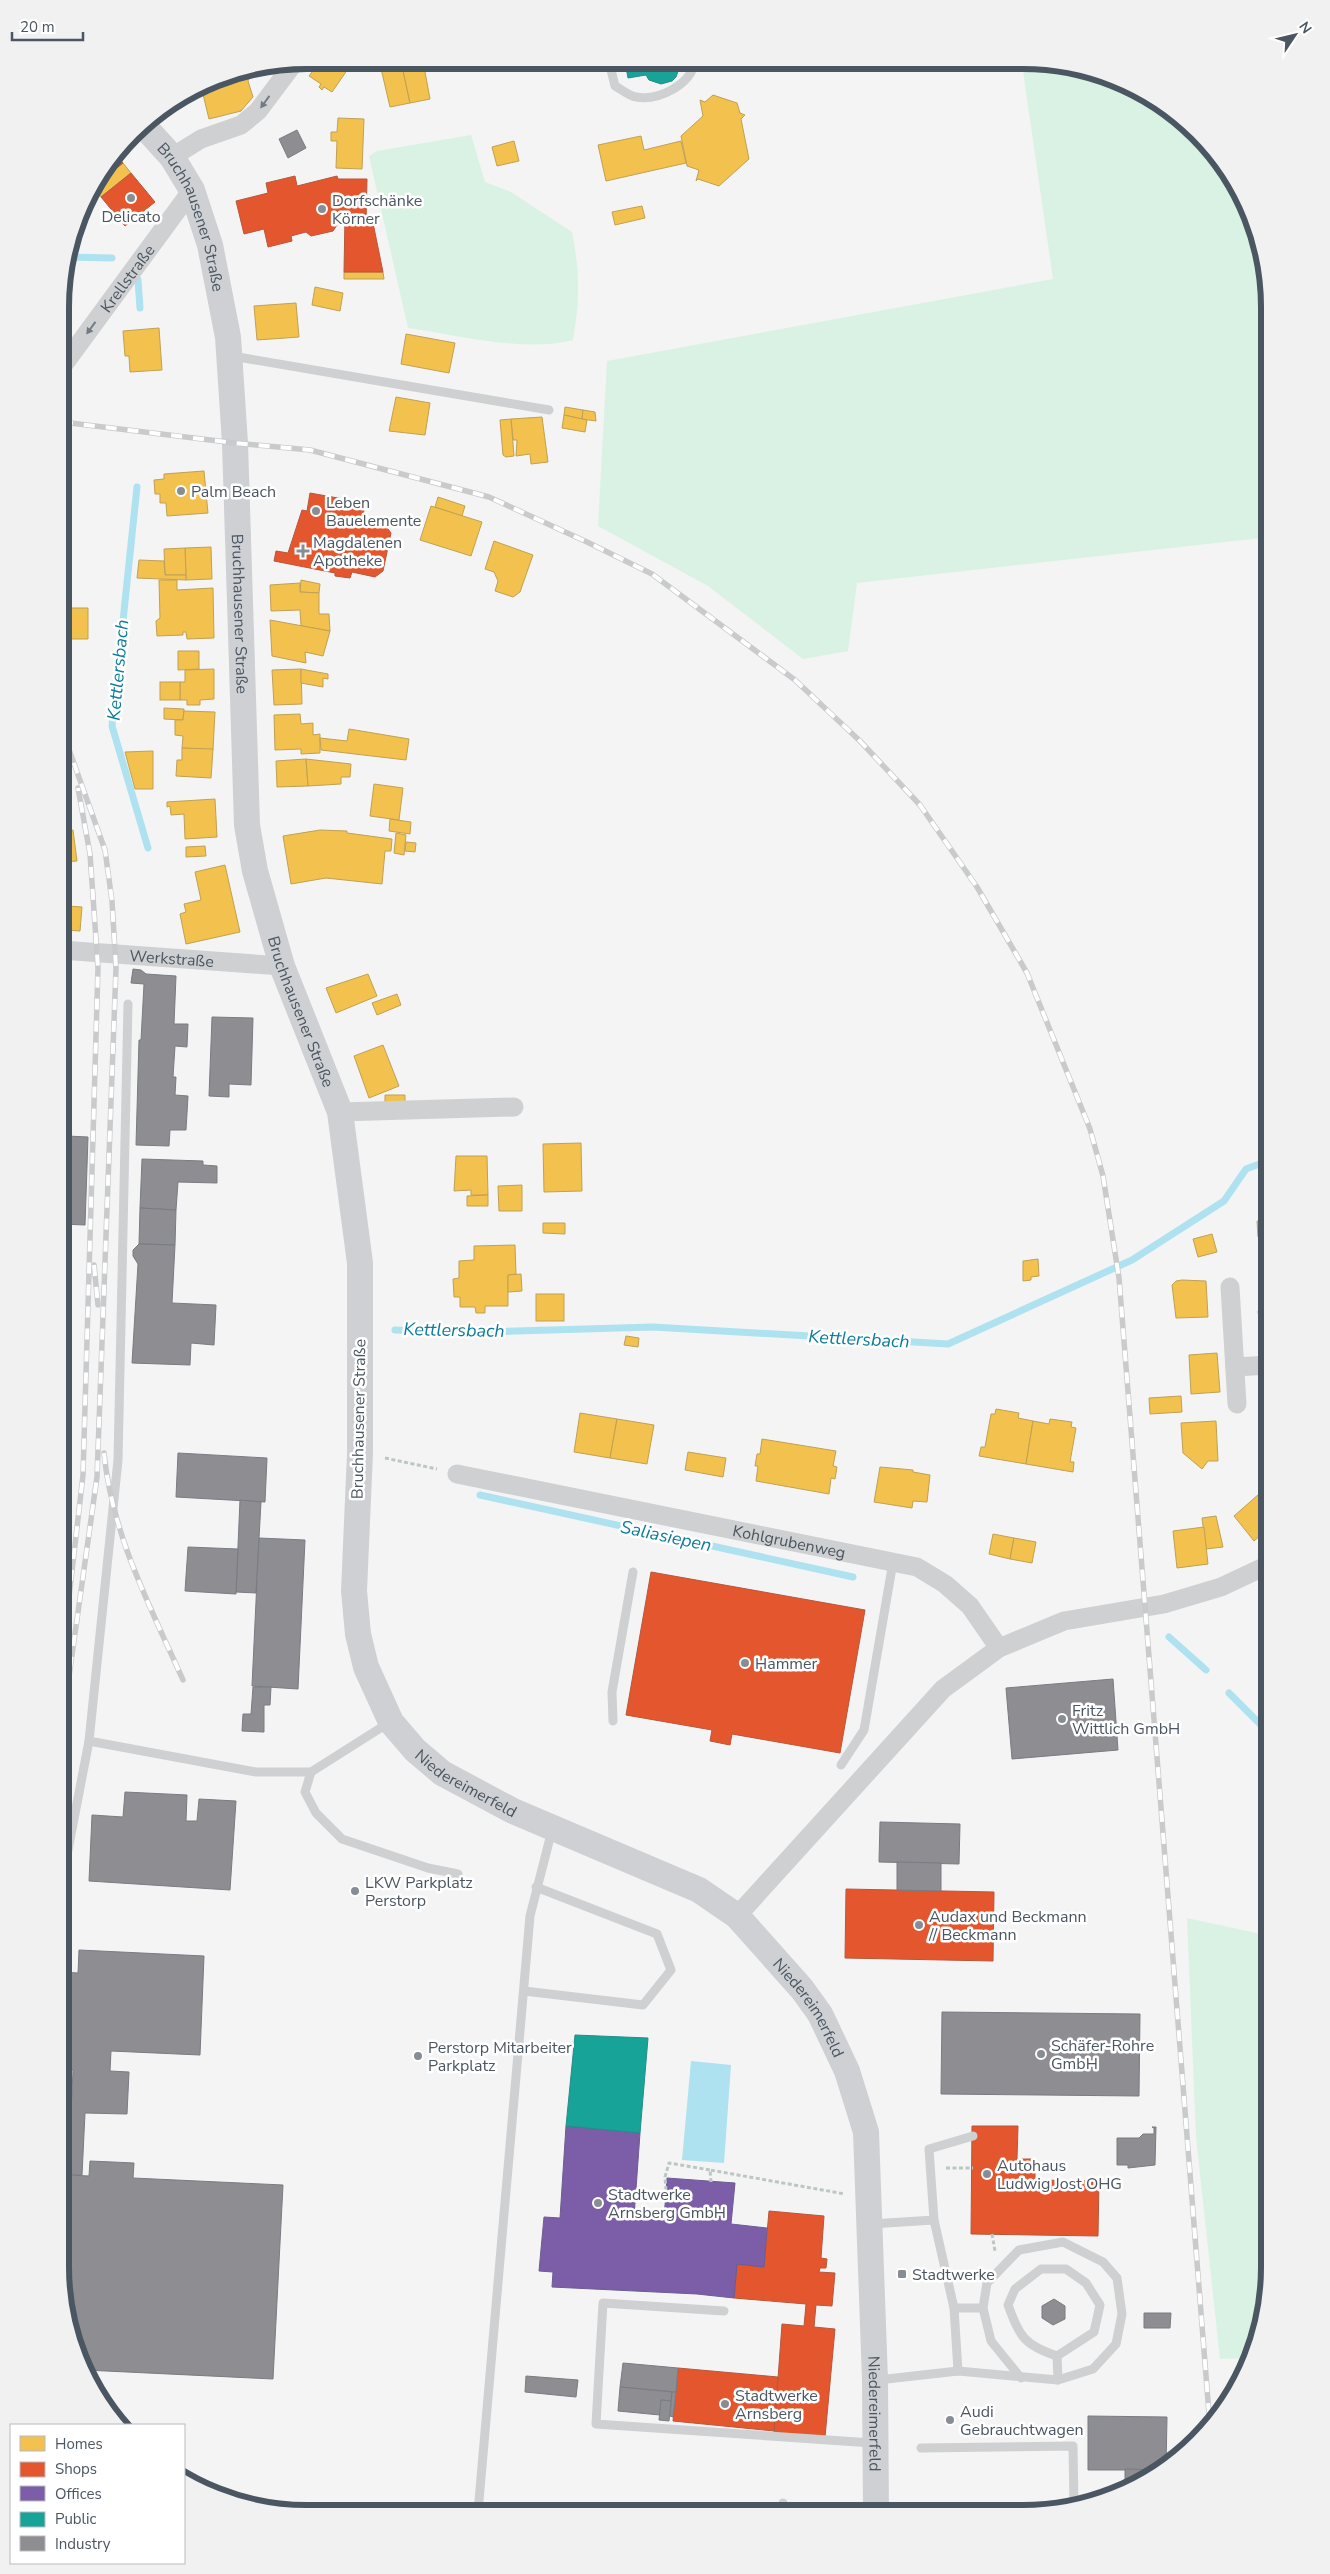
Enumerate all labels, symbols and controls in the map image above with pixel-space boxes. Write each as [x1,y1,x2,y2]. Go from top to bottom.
scale bar [12,10,84,42]
north arrow [1270,10,1320,60]
text: 20 m [20,17,55,37]
text: N [1294,18,1316,38]
one-way arrow [260,95,270,109]
street label: Bruchhausener Straße [152,138,229,293]
place label: Dorfschänke Körner [332,190,422,230]
marker: Delicato [125,192,137,204]
marker: Dorfschänke Körner [316,203,328,215]
place label: Delicato [101,206,161,228]
street label: Krellstraße [96,240,160,317]
one-way arrow [86,321,96,334]
place label: Palm Beach [191,481,276,503]
marker: Palm Beach [175,485,187,497]
place label: Leben Bauelemente [326,492,421,532]
marker: Leben Bauelemente [310,505,322,517]
place label: Magdalenen Apotheke [313,532,402,572]
street label: Bruchhausener Straße [226,533,253,694]
marker: Magdalenen Apotheke [297,545,309,557]
water label: Kettlersbach [102,618,134,722]
street label: Bruchhausener Straße [262,934,339,1091]
street label: Werkstraße [129,945,215,973]
water label: Kettlersbach [403,1317,505,1343]
water label: Kettlersbach [808,1324,910,1354]
street label: Bruchhausener Straße [347,1339,371,1499]
water label: Saliasiepen [618,1515,714,1557]
street label: Kohlgrubenweg [731,1520,847,1564]
place label: Hammer [755,1653,818,1675]
marker: Hammer [739,1657,751,1669]
place label: Fritz Wittlich GmbH [1072,1700,1180,1740]
marker: Fritz Wittlich GmbH [1056,1713,1068,1725]
street label: Niedereimerfeld [410,1745,521,1823]
place label: LKW Parkplatz Perstorp [365,1872,473,1912]
marker: LKW Parkplatz Perstorp [349,1885,361,1897]
place label: Audax und Beckmann // Beckmann [928,1906,1087,1946]
marker: Audax und Beckmann // Beckmann [913,1919,925,1931]
street label: Niedereimerfeld [767,1954,849,2061]
place label: Schäfer-Rohre GmbH [1051,2035,1154,2075]
place label: Perstorp Mitarbeiter Parkplatz [428,2037,572,2077]
marker: Schäfer-Rohre GmbH [1035,2048,1047,2060]
marker: Perstorp Mitarbeiter Parkplatz [412,2050,424,2062]
place label: Autohaus Ludwig Jost OHG [997,2155,1122,2195]
marker: Autohaus Ludwig Jost OHG [981,2168,993,2180]
place label: Stadtwerke Arnsberg GmbH [608,2184,726,2224]
marker: Stadtwerke Arnsberg GmbH [592,2197,604,2209]
place label: Stadtwerke [912,2264,995,2286]
marker: Stadtwerke [896,2268,908,2280]
street label: Niedereimerfeld [862,2355,886,2472]
place label: Stadtwerke Arnsberg [735,2385,818,2425]
marker: Stadtwerke Arnsberg [719,2398,731,2410]
place label: Audi Gebrauchtwagen [960,2401,1084,2441]
marker: Audi Gebrauchtwagen [944,2414,956,2426]
legend [10,2424,185,2564]
text: Homes [55,2434,103,2454]
text: Shops [55,2459,97,2479]
text: Offices [55,2484,102,2504]
text: Public [55,2509,96,2529]
text: Industry [55,2534,111,2554]

